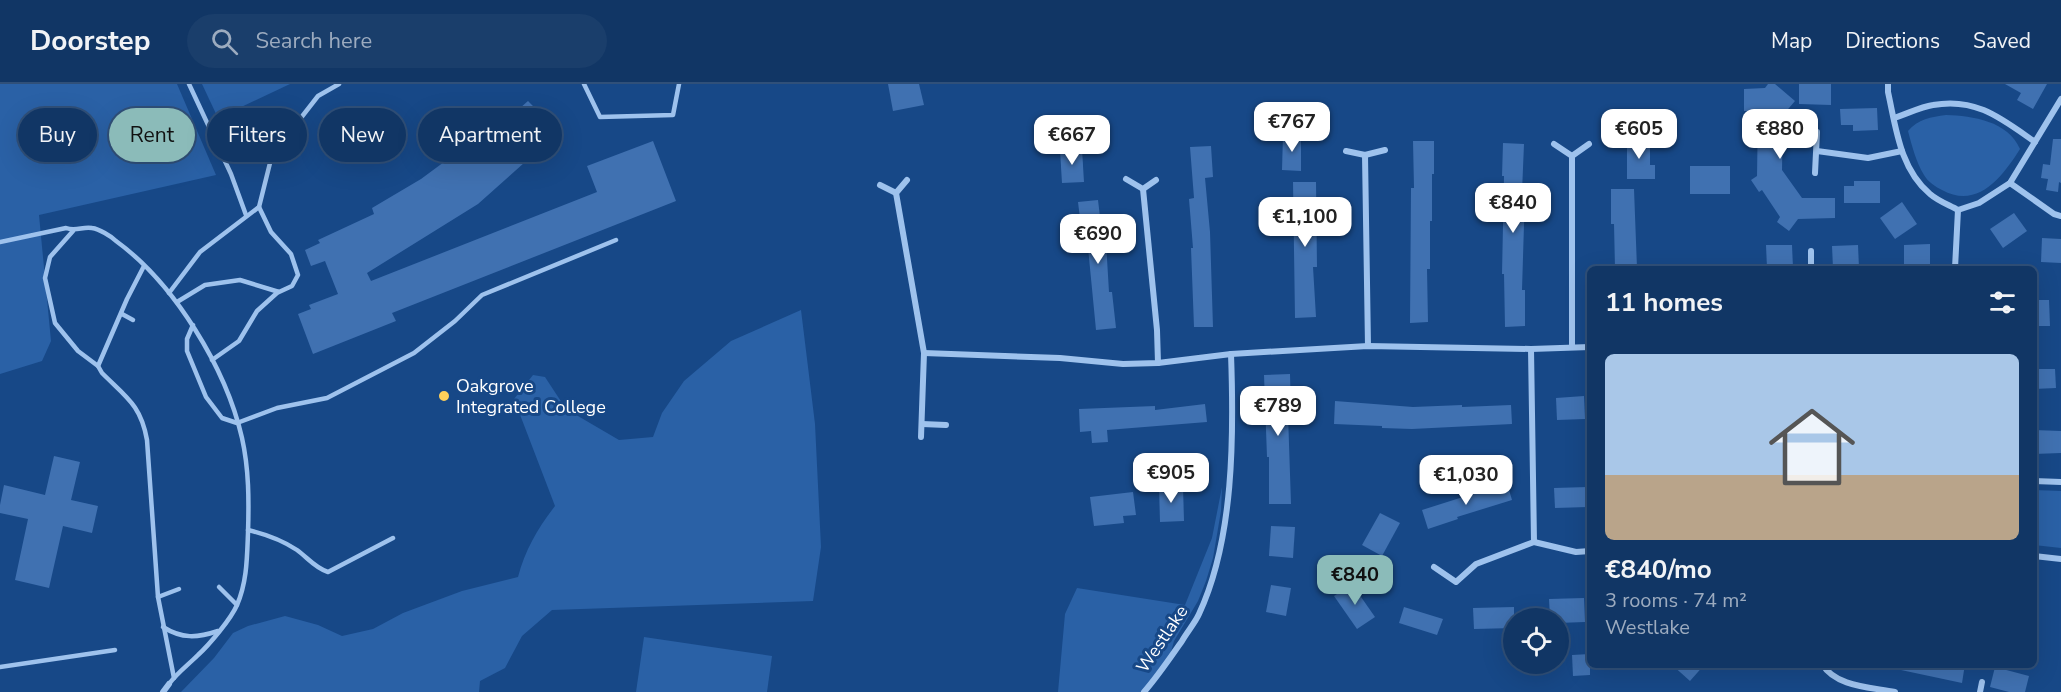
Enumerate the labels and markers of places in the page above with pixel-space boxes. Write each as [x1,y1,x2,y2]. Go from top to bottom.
pin: €767 [1256,102,1328,153]
pin: €605 [1603,109,1675,160]
pin: €880 [1744,109,1816,160]
pin: €667 [1036,115,1108,166]
pin: €840 [1477,183,1549,234]
pin: €1,100 [1256,197,1354,248]
pin: €690 [1062,214,1134,265]
place label: Oakgrove Integrated College [456,374,606,419]
pin: €789 [1242,386,1314,437]
marker: Oakgrove Integrated College [437,389,451,403]
pin: €905 [1135,453,1207,504]
pin: €1,030 [1417,455,1515,506]
pin: €840 [1319,555,1391,606]

